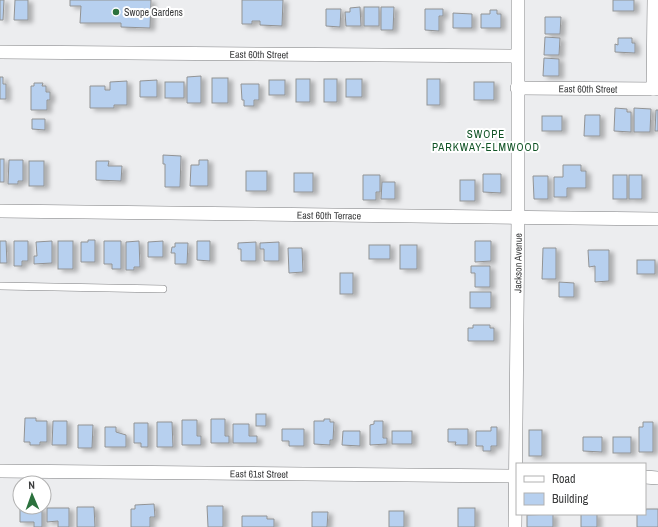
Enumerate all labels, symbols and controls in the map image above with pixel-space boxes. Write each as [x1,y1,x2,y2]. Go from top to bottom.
place label: Swope Gardens [124,6,183,19]
marker: Swope Gardens [111,7,121,17]
street label: East 60th Street [230,47,289,61]
street label: East 60th Street [559,82,618,95]
district label: SWOPE PARKWAY-ELMWOOD [432,127,540,154]
street label: East 60th Terrace [297,208,362,222]
street label: Jackson Avenue [511,233,524,293]
legend [516,463,646,515]
street label: East 61st Street [230,467,289,480]
text: Road [552,471,576,487]
north arrow [12,475,52,515]
text: N [28,478,35,492]
text: Building [552,491,589,507]

